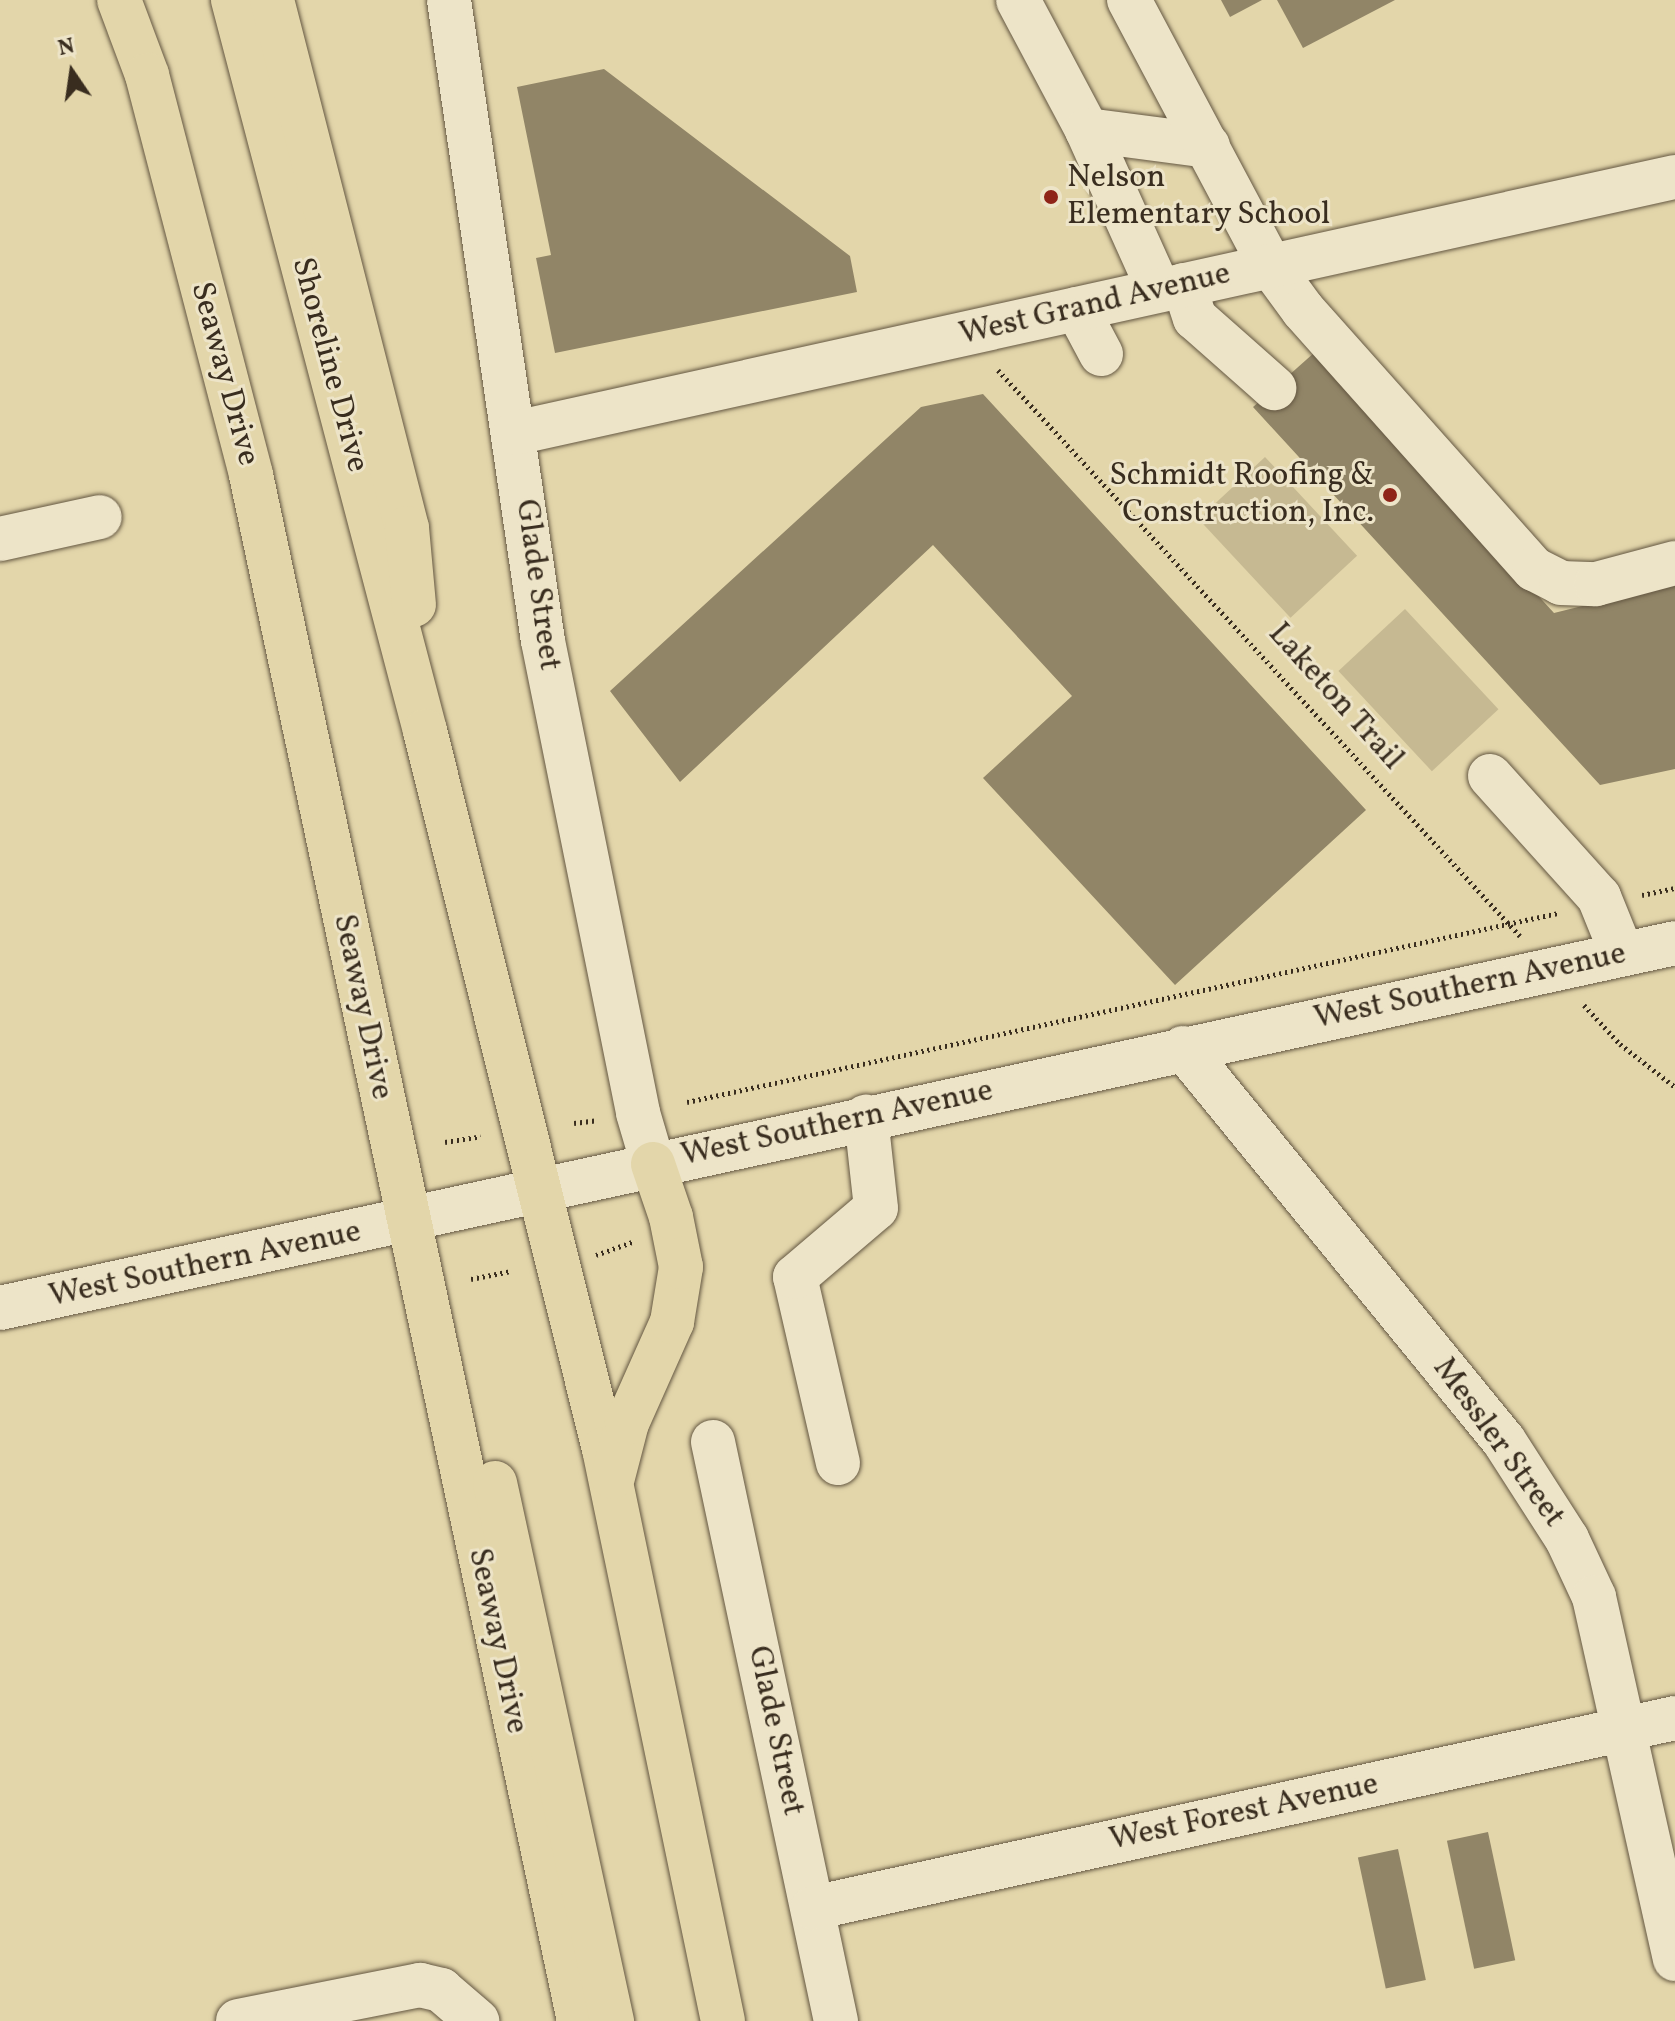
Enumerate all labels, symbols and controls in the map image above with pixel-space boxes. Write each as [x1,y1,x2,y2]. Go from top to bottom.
text: N [55,31,78,65]
north arrow [32,32,112,112]
place label: Nelson Elementary School [1067,160,1331,235]
marker: Nelson Elementary School [1042,188,1060,206]
street label: Shoreline Drive [282,254,376,476]
street label: West Grand Avenue [956,255,1234,355]
street label: Seaway Drive [181,278,267,470]
place label: Schmidt Roofing & Construction, Inc. [1109,458,1374,533]
marker: Schmidt Roofing & Construction, Inc. [1381,486,1399,504]
street label: Glade Street [506,497,568,673]
street label: Laketon Trail [1259,615,1411,779]
street label: Seaway Drive [324,910,400,1104]
street label: West Southern Avenue [1311,935,1629,1039]
street label: West Southern Avenue [678,1072,996,1176]
street label: West Southern Avenue [46,1213,364,1317]
street label: Messler Street [1424,1351,1572,1535]
street label: Seaway Drive [459,1544,535,1738]
street label: Glade Street [738,1643,812,1819]
street label: West Forest Avenue [1106,1766,1382,1860]

